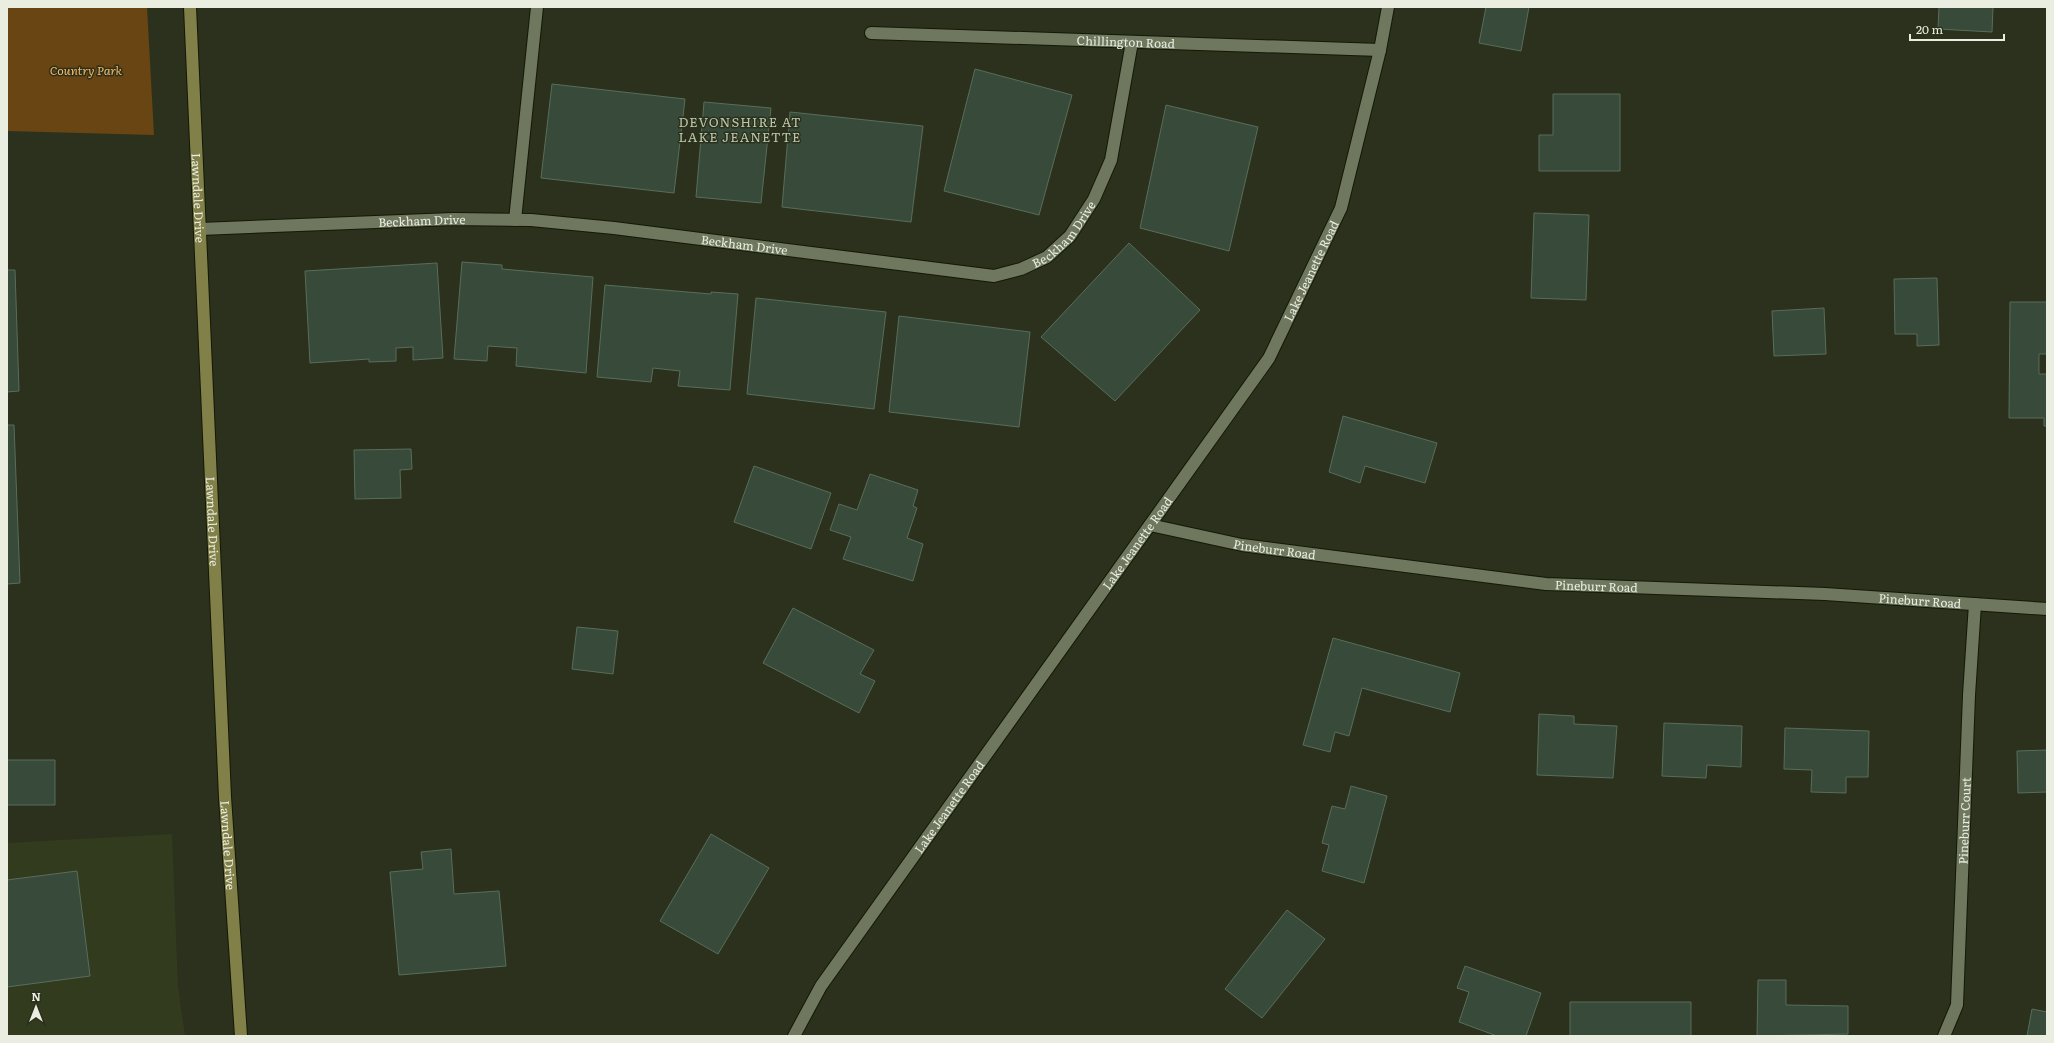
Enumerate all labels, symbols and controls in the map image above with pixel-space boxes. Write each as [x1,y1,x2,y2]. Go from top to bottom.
scale bar [1910,16,2004,42]
text: 20 m [1916,20,1943,38]
street label: Chillington Road [1076,31,1176,52]
park label: Country Park [50,61,123,79]
district label: DEVONSHIRE AT LAKE JEANETTE [678,112,802,146]
street label: Lawndale Drive [187,153,209,243]
street label: Beckham Drive [1029,197,1100,272]
street label: Beckham Drive [378,210,466,231]
street label: Lake Jeanette Road [1279,217,1343,324]
street label: Beckham Drive [700,230,789,259]
street label: Lawndale Drive [202,476,224,567]
street label: Lake Jeanette Road [1098,492,1177,593]
street label: Pineburr Road [1232,534,1317,563]
street label: Pineburr Road [1555,575,1639,596]
street label: Pineburr Road [1878,589,1962,612]
street label: Lake Jeanette Road [910,756,989,857]
street label: Pineburr Court [1953,777,1975,865]
street label: Lawndale Drive [216,800,240,891]
north arrow [16,987,56,1027]
text: N [31,988,41,1004]

